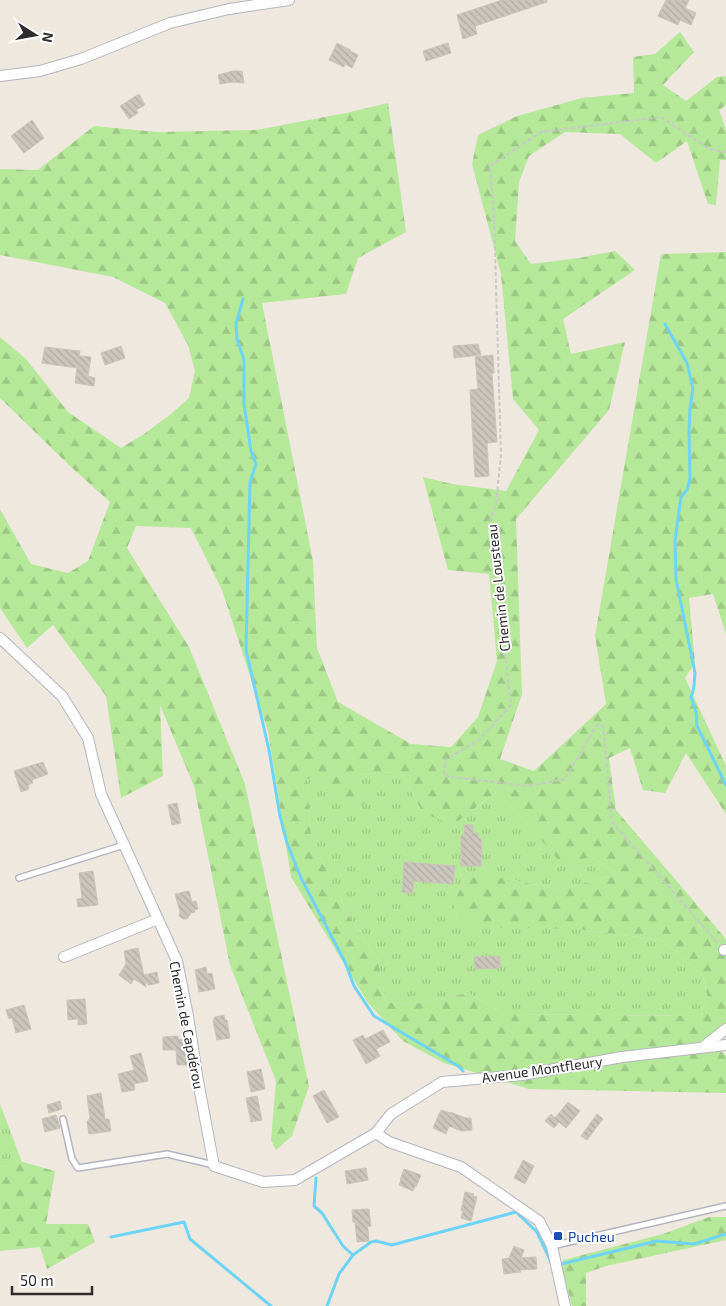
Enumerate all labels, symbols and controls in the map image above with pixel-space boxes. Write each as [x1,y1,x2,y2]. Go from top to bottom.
north arrow [10,10,60,60]
text: N [39,31,58,44]
street label: Chemin de Lousteau [483,523,513,653]
street label: Chemin de Capdérou [166,960,208,1090]
street label: Avenue Montfleury [481,1052,604,1086]
place label: Pucheu [568,1228,615,1245]
marker: Pucheu [552,1230,564,1242]
scale bar [12,1264,92,1296]
text: 50 m [20,1271,54,1289]

